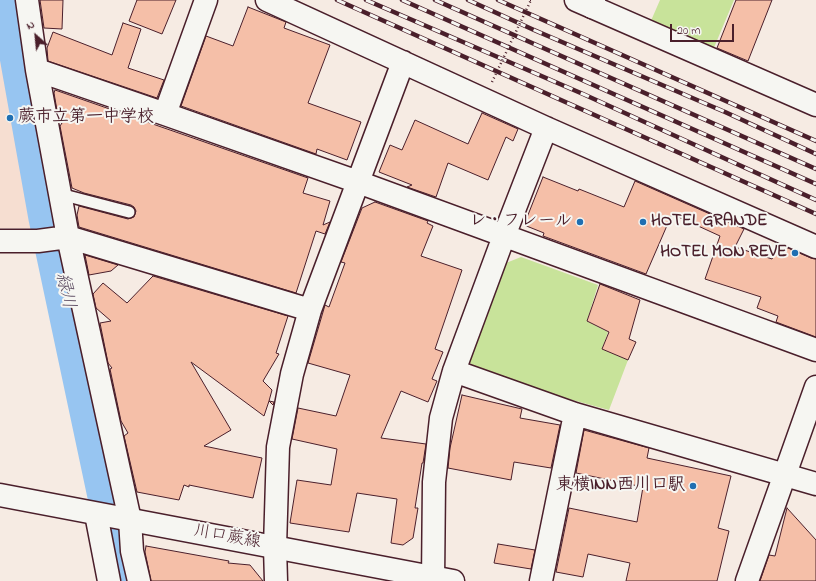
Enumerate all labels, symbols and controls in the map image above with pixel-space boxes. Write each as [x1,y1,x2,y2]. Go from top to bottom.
north arrow [16,16,56,56]
text: N [24,16,37,34]
scale bar [672,16,736,42]
text: 20 m [677,22,700,40]
place label: 蕨市立第一中学校 [18,108,154,128]
marker: 蕨市立第一中学校 [5,113,15,123]
place label: レ・フレール [469,212,572,232]
place label: HOTEL GRANDE [651,212,767,232]
marker: レ・フレール [575,217,585,227]
marker: HOTEL GRANDE [638,217,648,227]
place label: HOTEL MON REVE [660,243,787,263]
marker: HOTEL MON REVE [790,248,800,258]
water label: 緑川 [50,271,78,311]
place label: 東横INN西川口駅 [556,476,685,496]
marker: 東横INN西川口駅 [688,481,698,491]
street label: 川口蕨線 [192,522,262,554]

